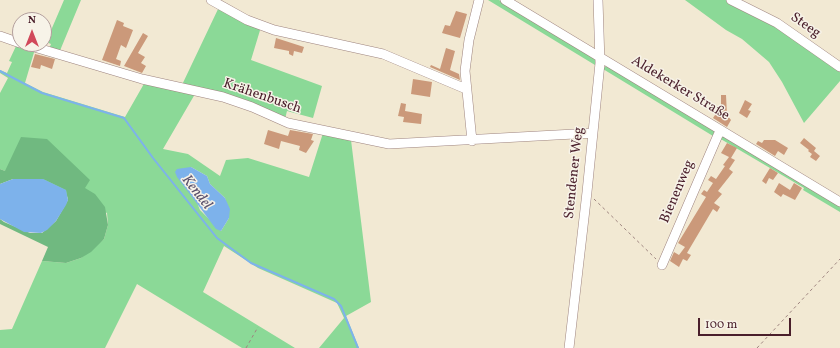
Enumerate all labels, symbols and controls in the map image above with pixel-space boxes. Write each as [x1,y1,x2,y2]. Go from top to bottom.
street label: Steeg [787,10,823,42]
north arrow [12,12,52,52]
text: N [28,13,36,28]
street label: Aldekerker Straße [628,53,732,125]
street label: Krähenbusch [221,76,303,118]
street label: Stendener Weg [562,126,588,220]
street label: Bienenweg [657,158,699,226]
water label: Kendel [177,172,215,214]
scale bar [700,310,793,336]
text: 100 m [705,317,737,333]

